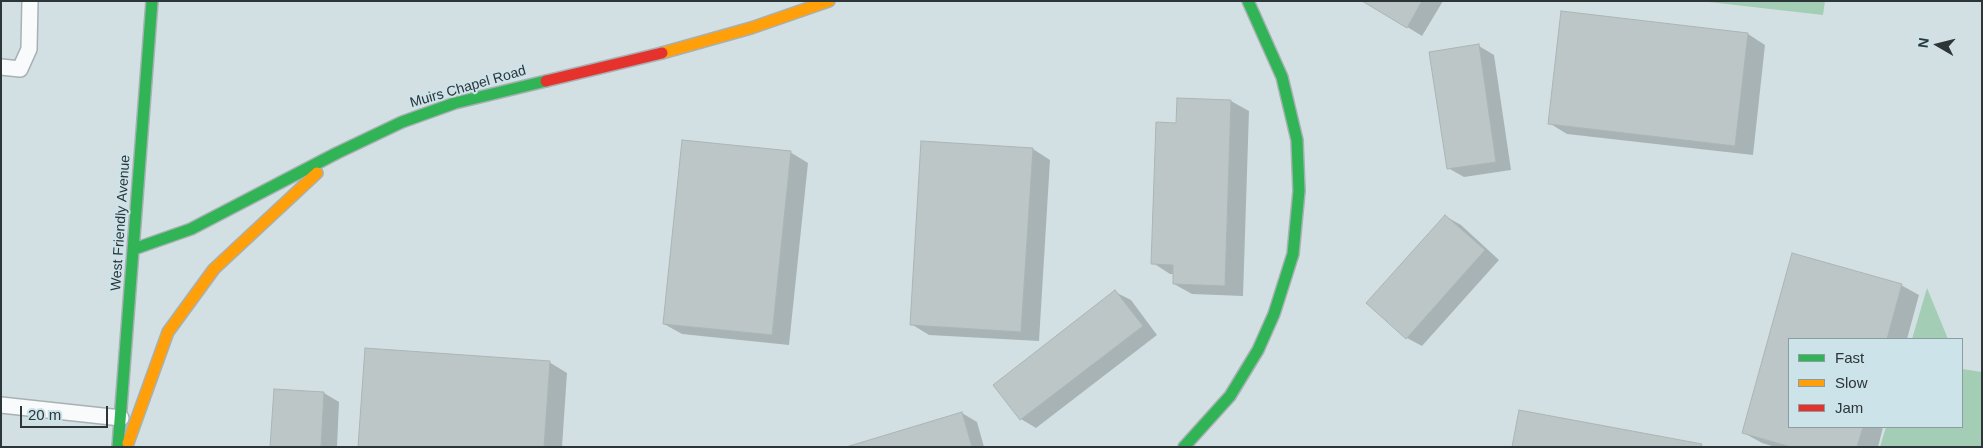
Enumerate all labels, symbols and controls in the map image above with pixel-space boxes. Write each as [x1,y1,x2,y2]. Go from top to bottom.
north arrow [1913,20,1963,70]
text: N [1915,37,1932,49]
street label: Muirs Chapel Road [408,62,528,112]
street label: West Friendly Avenue [108,154,134,292]
legend [1788,338,1963,428]
text: Fast [1835,349,1864,366]
text: Slow [1835,374,1868,391]
scale bar [22,396,110,428]
text: Jam [1835,399,1863,416]
text: 20 m [28,406,61,423]

